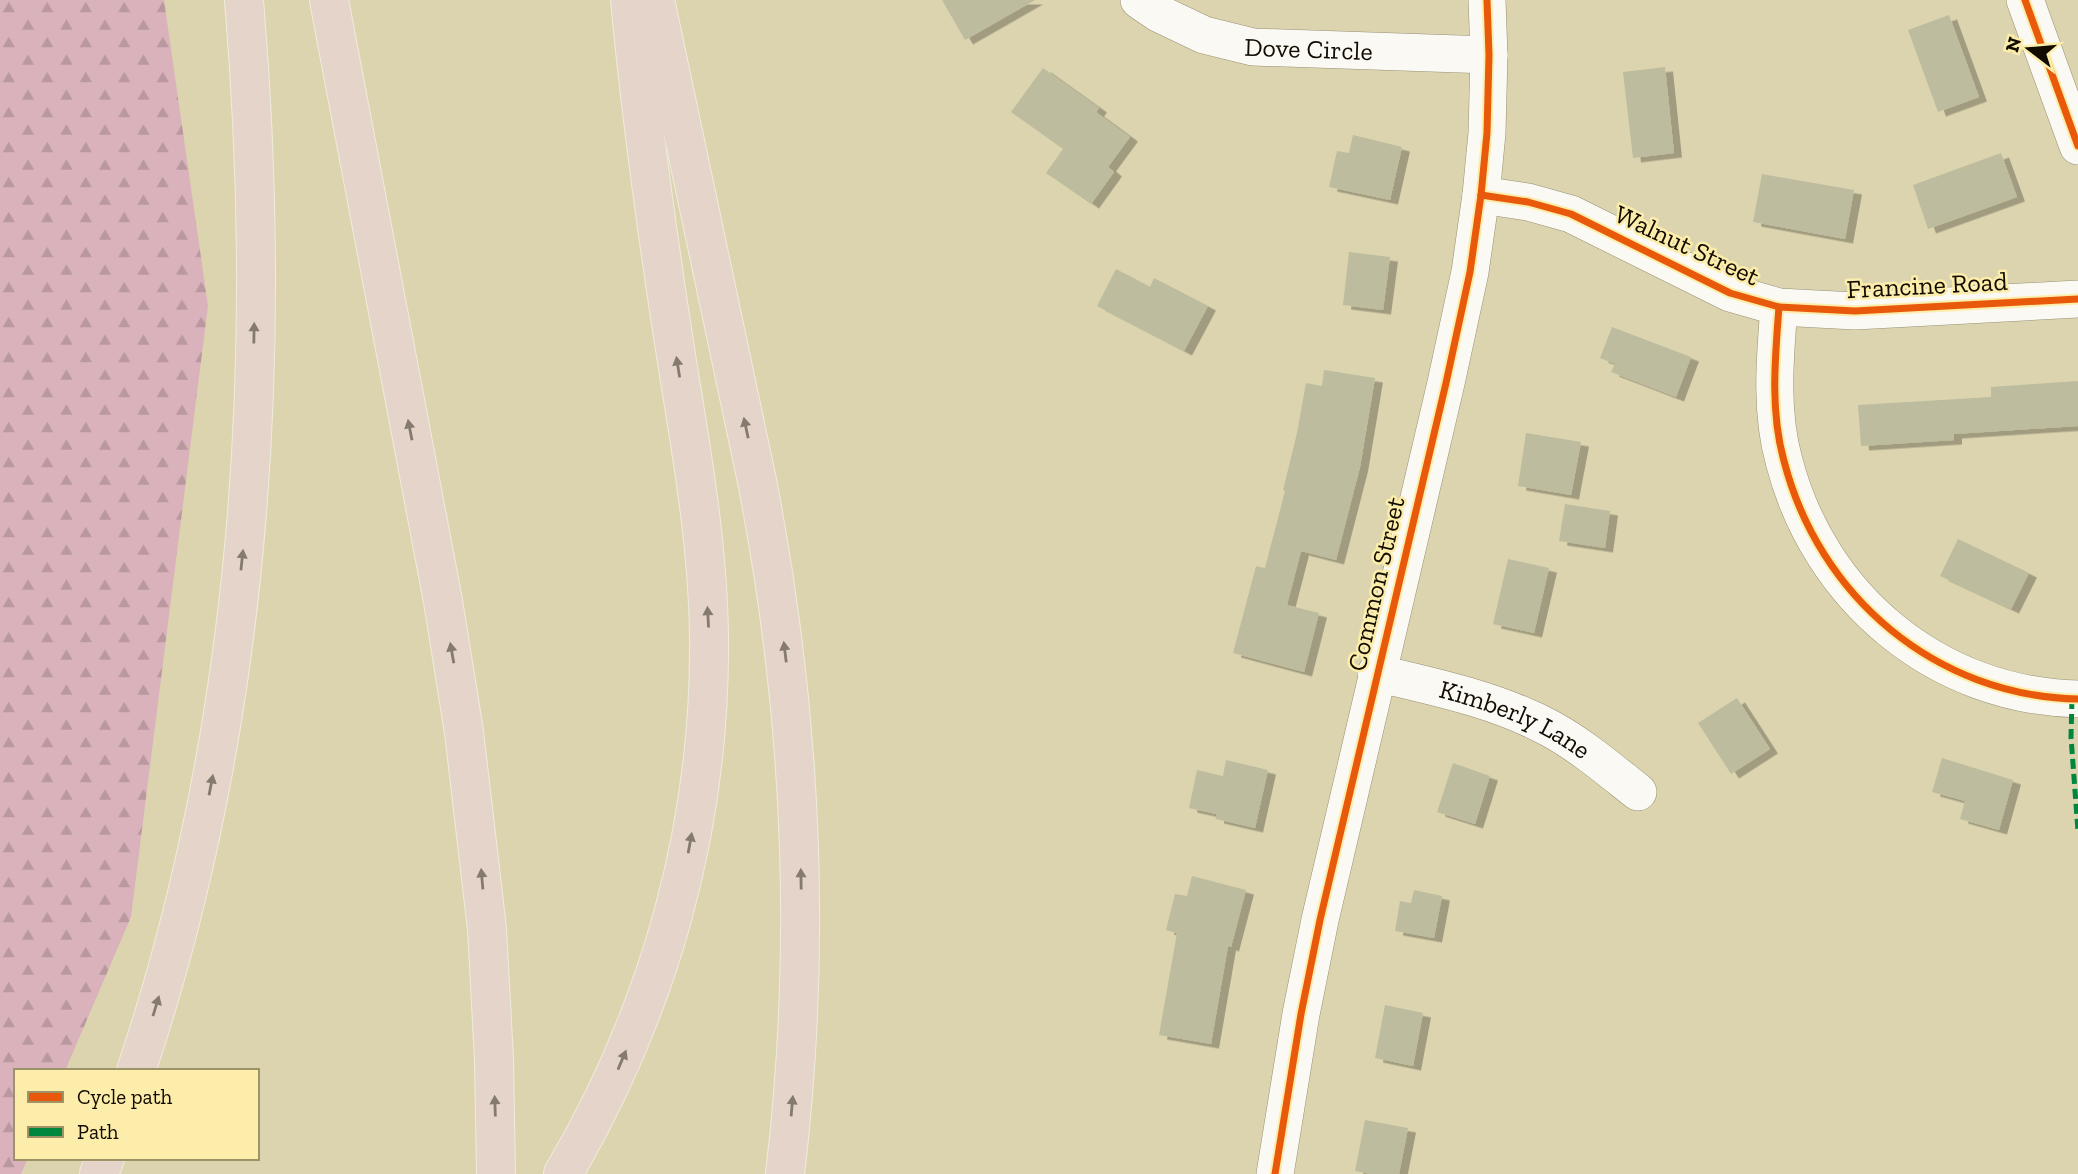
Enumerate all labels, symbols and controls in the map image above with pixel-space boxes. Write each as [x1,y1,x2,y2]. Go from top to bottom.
north arrow [1994,14,2064,84]
street label: Dove Circle [1244,31,1373,67]
text: N [2000,34,2026,55]
street label: Walnut Street [1609,198,1765,293]
street label: Francine Road [1846,265,2008,305]
one-way arrow [248,321,260,343]
one-way arrow [672,356,683,378]
one-way arrow [740,417,751,439]
one-way arrow [404,419,415,441]
street label: Common Street [1340,494,1412,674]
one-way arrow [237,548,248,570]
one-way arrow [702,606,713,628]
one-way arrow [779,641,790,663]
one-way arrow [446,642,457,664]
street label: Kimberly Lane [1436,673,1597,766]
one-way arrow [205,774,216,796]
one-way arrow [684,832,695,854]
one-way arrow [476,868,487,890]
one-way arrow [795,868,806,890]
one-way arrow [152,995,162,1016]
one-way arrow [617,1049,628,1070]
legend [14,1069,259,1160]
text: Cycle path [77,1084,172,1109]
one-way arrow [489,1095,501,1117]
one-way arrow [787,1095,798,1117]
text: Path [77,1119,119,1144]

